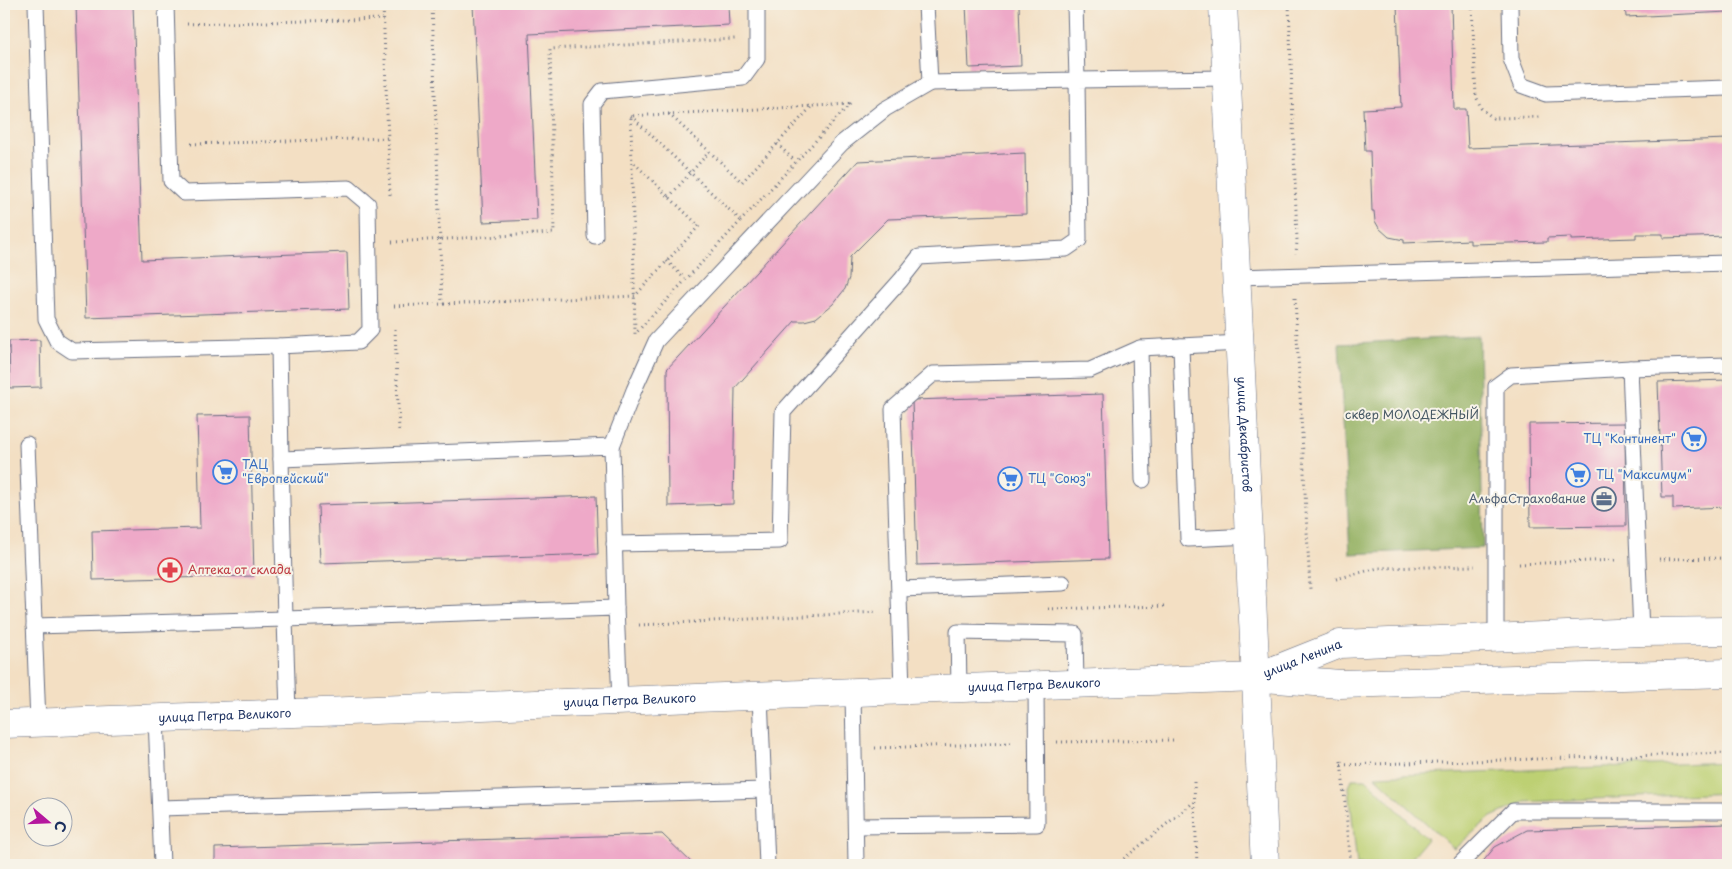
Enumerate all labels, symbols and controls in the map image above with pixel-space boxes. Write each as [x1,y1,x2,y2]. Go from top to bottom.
street label: улица Декабристов [1233,376,1257,493]
park label: сквер МОЛОДЕЖНЫЙ [1345,405,1479,423]
supermarket icon: ТЦ "Континент" [1681,426,1707,452]
place label: ТЦ "Континент" [1583,429,1676,447]
place label: ТАЦ "Европейский" [242,455,329,487]
supermarket icon: ТАЦ "Европейский" [212,459,238,485]
supermarket icon: ТЦ "Максимум" [1565,462,1591,488]
place label: ТЦ "Максимум" [1596,465,1692,483]
supermarket icon: ТЦ "Союз" [997,466,1023,492]
place label: ТЦ "Союз" [1028,469,1091,487]
office icon: АльфаСтрахование [1591,486,1617,512]
place label: АльфаСтрахование [1469,489,1586,507]
pharmacy icon: Аптека от склада [157,557,183,583]
place label: Аптека от склада [188,560,292,578]
street label: улица Ленина [1260,634,1345,682]
street label: улица Петра Великого [967,673,1101,696]
street label: улица Петра Великого [563,688,697,711]
street label: улица Петра Великого [158,703,292,726]
north arrow [22,796,72,846]
text: С [49,818,72,835]

